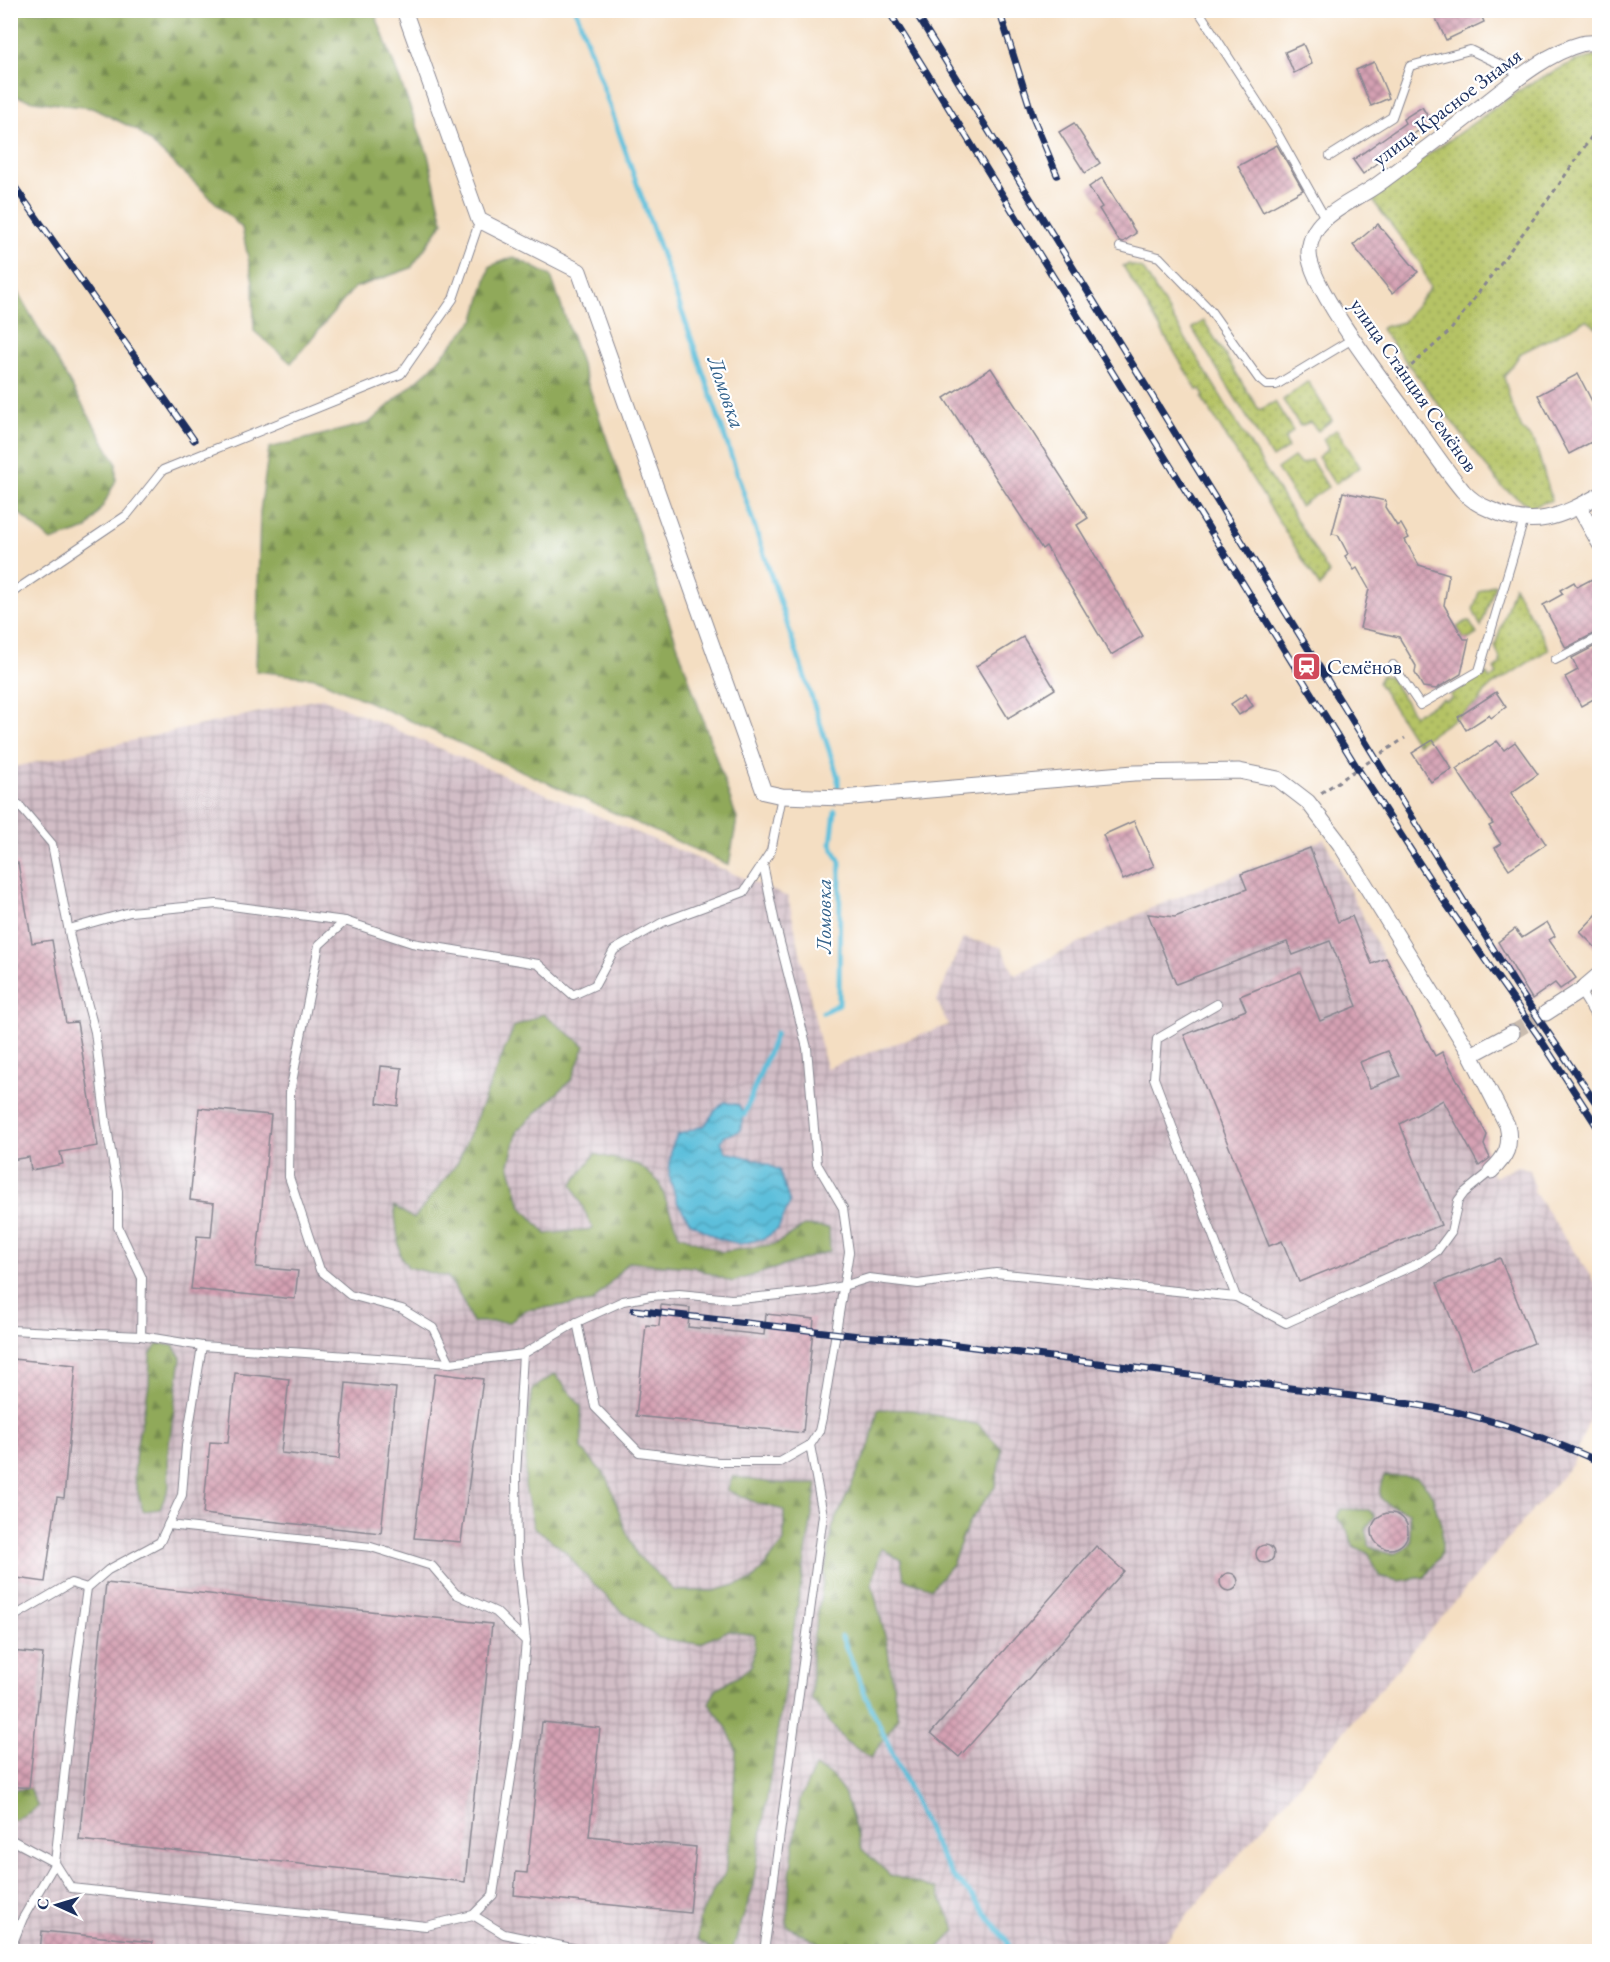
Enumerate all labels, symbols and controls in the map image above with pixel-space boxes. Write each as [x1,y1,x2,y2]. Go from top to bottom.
street label: улица Красное Знамя [1367,42,1527,172]
street label: улица Станция Семёнов [1344,293,1485,477]
water label: Ломовка [700,351,752,432]
station icon: Семёнов [1290,651,1322,683]
place label: Семёнов [1327,653,1402,680]
water label: Ломовка [809,879,838,954]
north arrow [27,1875,87,1935]
text: С [32,1898,53,1910]

